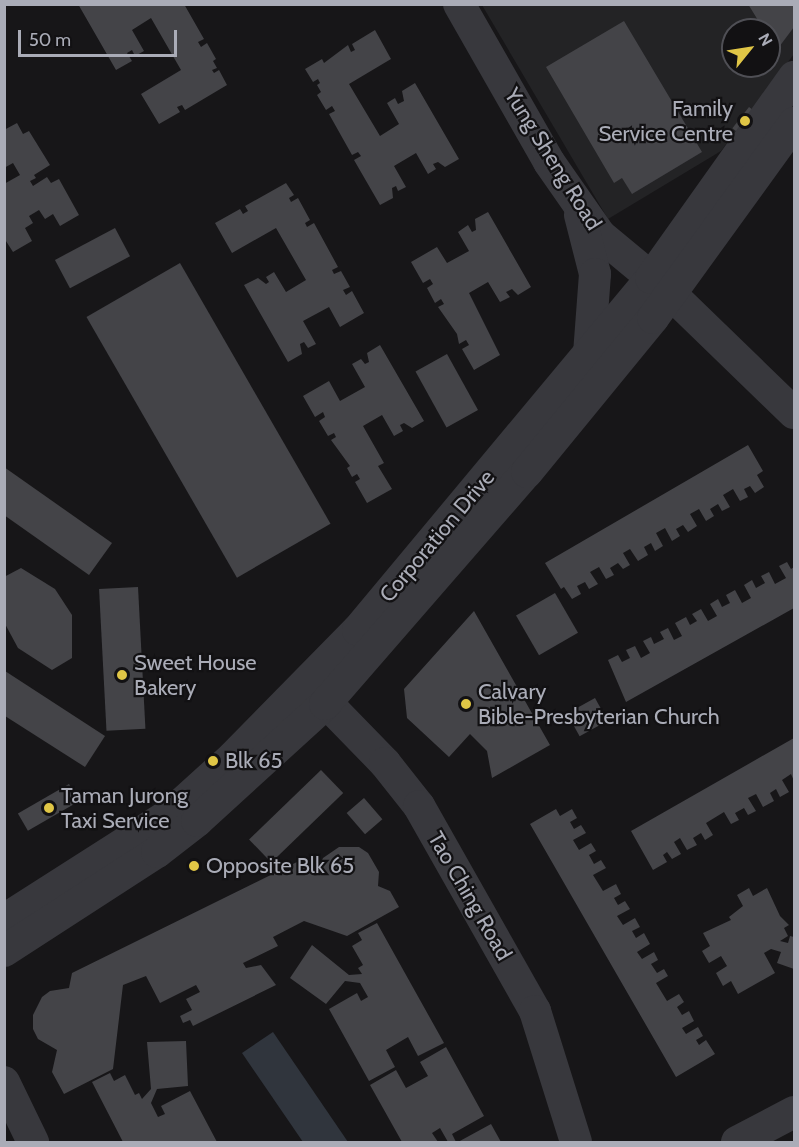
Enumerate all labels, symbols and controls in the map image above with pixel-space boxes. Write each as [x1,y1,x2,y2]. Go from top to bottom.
scale bar [21,18,180,56]
north arrow [721,18,781,78]
text: 50 m [29,29,71,51]
text: N [754,30,776,49]
street label: Yung Sheng Road [499,83,607,235]
place label: Family Service Centre [598,95,733,146]
marker: Family Service Centre [738,114,752,128]
street label: Corporation Drive [374,464,500,608]
place label: Sweet House Bakery [134,649,257,700]
marker: Sweet House Bakery [115,668,129,682]
place label: Calvary Bible-Presbyterian Church [478,678,720,730]
marker: Calvary Bible-Presbyterian Church [459,697,473,711]
place label: Blk 65 [225,748,282,774]
marker: Blk 65 [206,754,220,768]
place label: Taman Jurong Taxi Service [61,782,188,834]
marker: Taman Jurong Taxi Service [42,801,56,815]
street label: Tao Ching Road [423,827,517,965]
place label: Opposite Blk 65 [206,853,354,879]
marker: Opposite Blk 65 [187,859,201,873]

